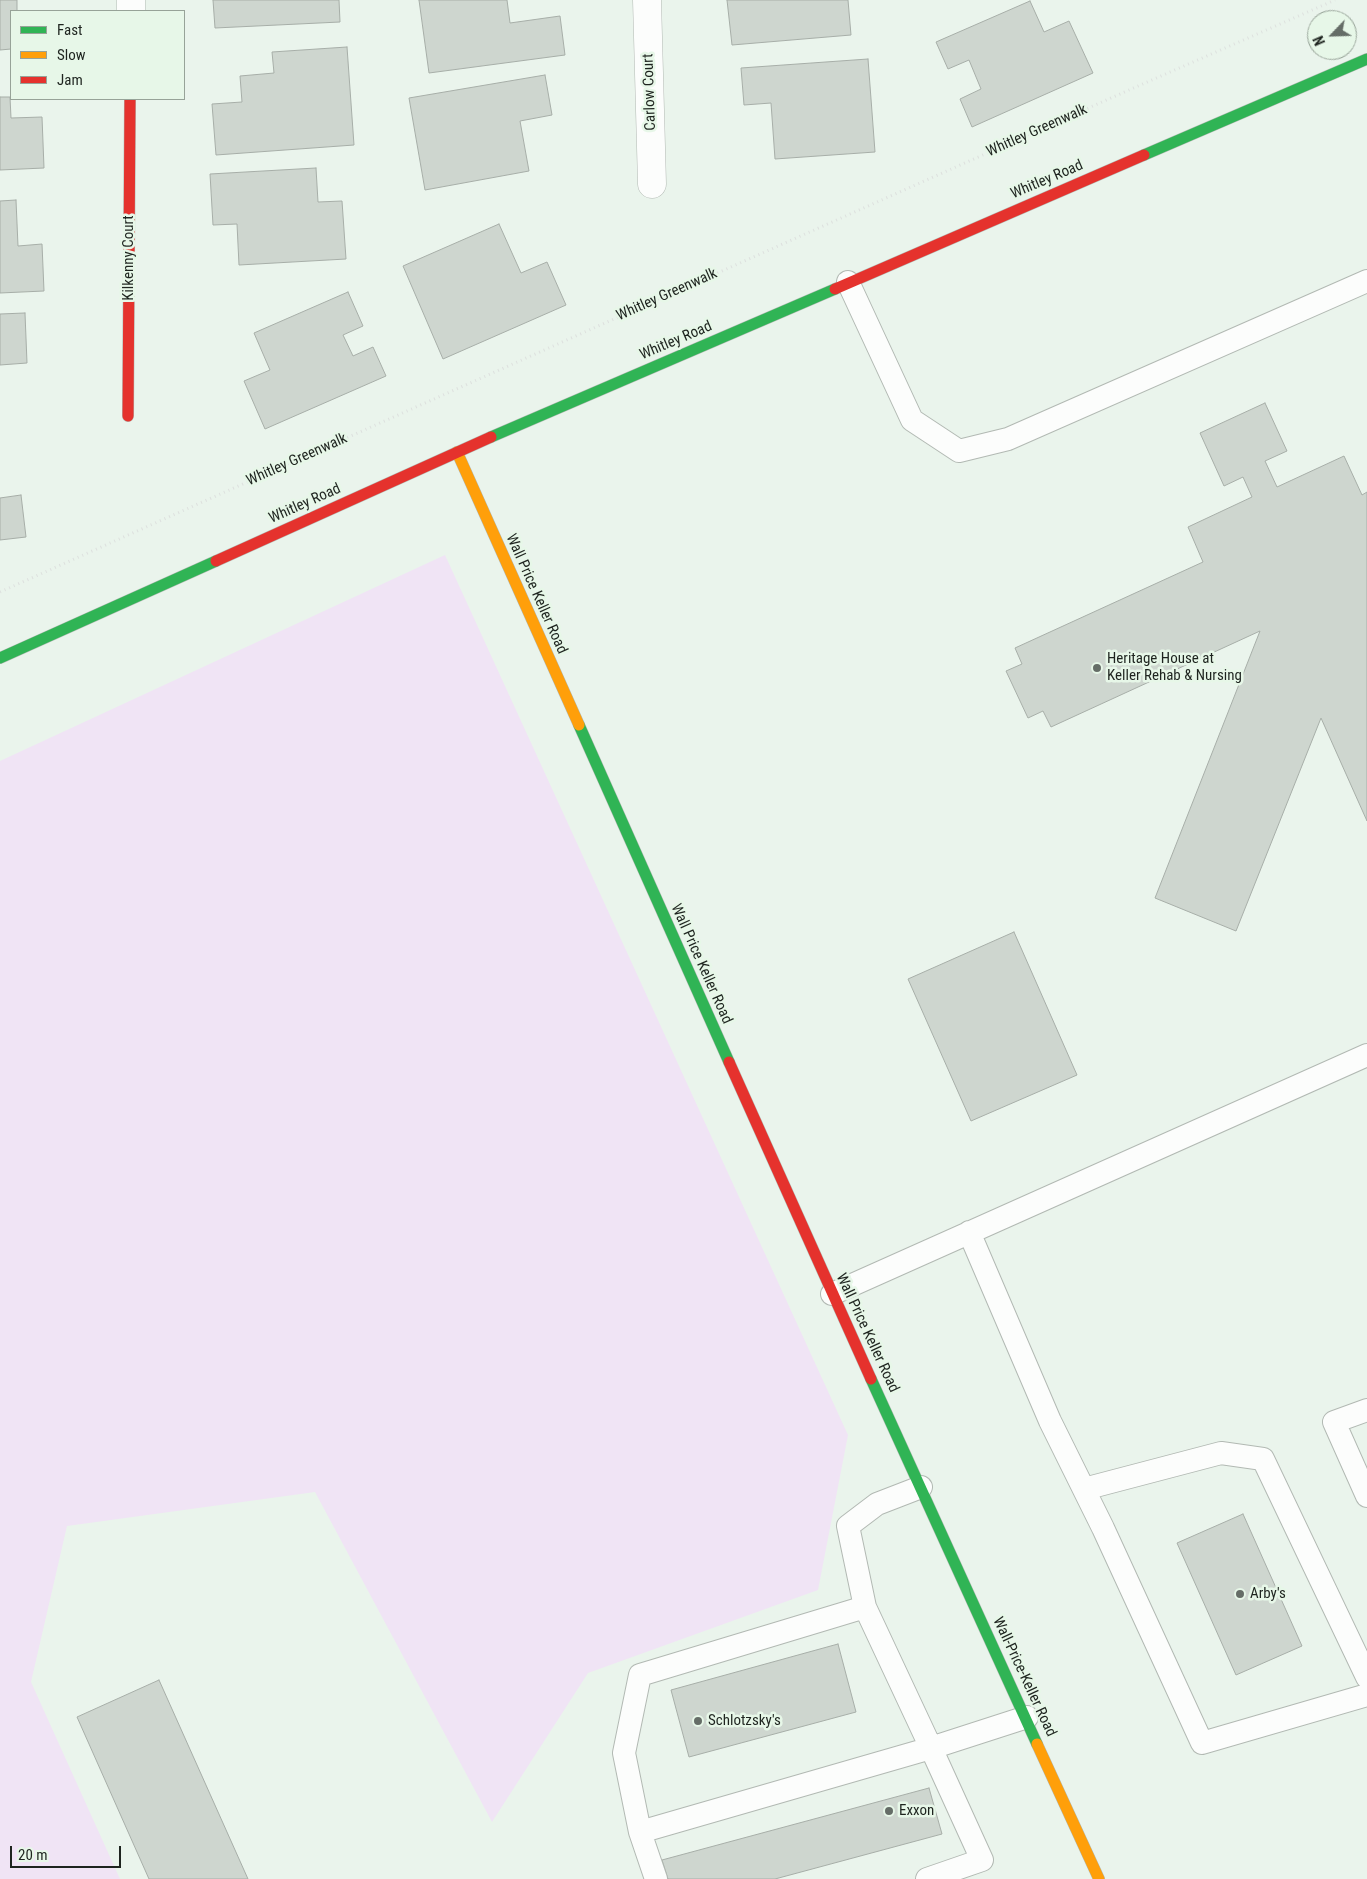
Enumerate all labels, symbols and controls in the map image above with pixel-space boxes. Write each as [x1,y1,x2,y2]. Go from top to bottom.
legend [10,10,185,100]
north arrow [1307,10,1357,60]
text: Fast [57,21,82,39]
text: N [1310,34,1328,48]
text: Slow [57,46,86,64]
street label: Carlow Court [640,53,660,131]
text: Jam [57,71,83,89]
street label: Whitley Greenwalk [984,101,1090,161]
street label: Whitley Road [1008,157,1086,203]
street label: Kilkenny Court [120,215,138,301]
street label: Whitley Greenwalk [614,265,720,325]
street label: Whitley Road [637,318,715,364]
street label: Whitley Greenwalk [244,430,350,490]
street label: Whitley Road [266,480,344,528]
street label: Wall Price Keller Road [501,531,571,657]
place label: Heritage House at Keller Rehab & Nursing [1107,650,1242,685]
marker: Heritage House at Keller Rehab & Nursing [1091,662,1103,674]
street label: Wall Price Keller Road [666,901,736,1027]
street label: Wall Price Keller Road [831,1271,903,1395]
place label: Arby's [1250,1585,1286,1603]
marker: Arby's [1234,1588,1246,1600]
street label: Wall-Price-Keller Road [988,1614,1060,1740]
place label: Schlotzsky's [708,1712,781,1730]
marker: Schlotzsky's [692,1715,704,1727]
place label: Exxon [899,1802,934,1820]
marker: Exxon [883,1805,895,1817]
scale bar [12,1836,124,1868]
text: 20 m [18,1846,48,1864]

